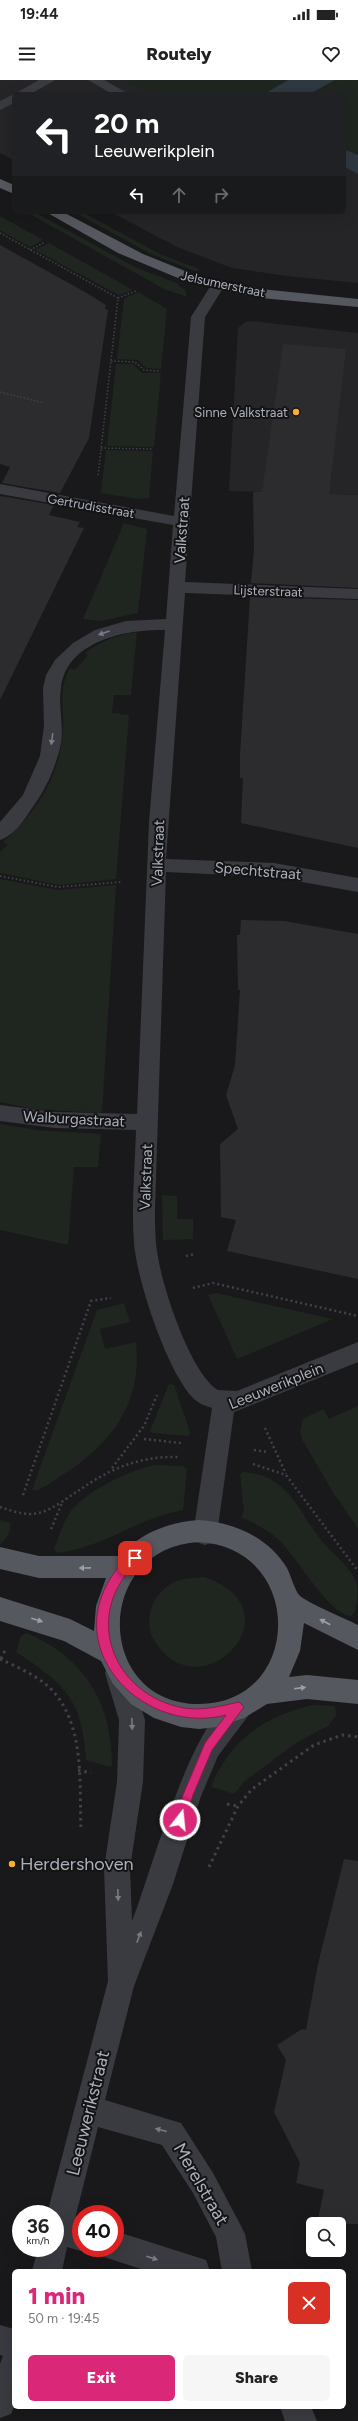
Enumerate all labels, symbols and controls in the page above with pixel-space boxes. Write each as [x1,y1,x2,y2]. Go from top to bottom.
text: 19:44 [20,5,59,23]
icon: menu [16,43,38,65]
text: Routely [146,43,212,65]
icon: heart [320,43,342,65]
text: 20 m [94,106,159,140]
icon: left [28,108,80,160]
text: Leeuwerikplein [94,140,214,162]
icon: left [126,184,148,206]
icon: ahead [168,184,190,206]
icon: right [210,184,232,206]
street label: Jelsumerstraat [179,268,267,300]
place label: Sinne Valkstraat [194,405,288,420]
marker: Sinne Valkstraat [291,407,301,417]
street label: Gertrudisstraat [46,491,136,521]
street label: Valkstraat [171,496,193,564]
street label: Lijsterstraat [233,582,303,600]
one-way arrow [98,631,110,637]
one-way arrow [49,733,55,745]
street label: Valkstraat [148,819,168,887]
street label: Spechtstraat [214,858,303,884]
street label: Walburgastraat [23,1107,126,1131]
street label: Valkstraat [136,1143,156,1211]
street label: Leeuwerikplein [226,1359,326,1413]
pin [118,1541,152,1575]
icon: arrive [124,1547,146,1569]
one-way arrow [79,1565,91,1572]
one-way arrow [32,1617,44,1623]
one-way arrow [319,1619,330,1625]
one-way arrow [294,1685,306,1691]
one-way arrow [129,1718,135,1731]
position arrow [159,1799,201,1841]
place label: Herdershoven [20,1853,134,1875]
marker: Herdershoven [7,1859,17,1869]
one-way arrow [114,1889,121,1901]
one-way arrow [137,1930,143,1942]
street label: Leeuwerikstraat [62,2048,114,2178]
one-way arrow [155,2127,167,2133]
street label: Merelstraat [169,2139,233,2229]
speed limit sign: 40 [72,2205,124,2257]
text: 36 [27,2214,49,2238]
map controls [306,2217,346,2257]
button: search [306,2217,346,2257]
text: km/h [27,2234,49,2247]
one-way arrow [147,2255,159,2261]
text: 1 min [28,2281,85,2310]
button: close [288,2282,330,2324]
text: 50 m · 19:45 [28,2311,99,2326]
button: Exit [28,2355,175,2401]
button: Share [183,2355,330,2401]

